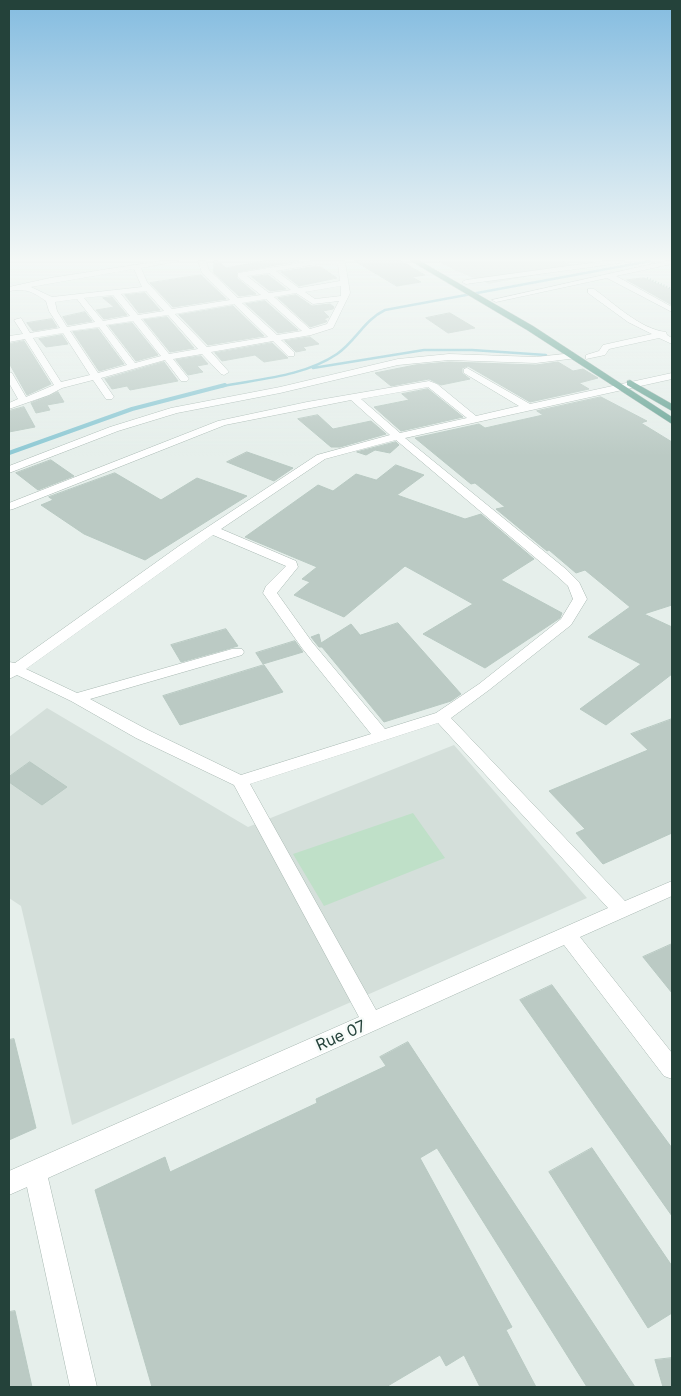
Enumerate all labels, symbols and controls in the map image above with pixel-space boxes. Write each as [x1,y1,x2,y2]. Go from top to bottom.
street label: Rue 07 [313,1017,369,1055]

